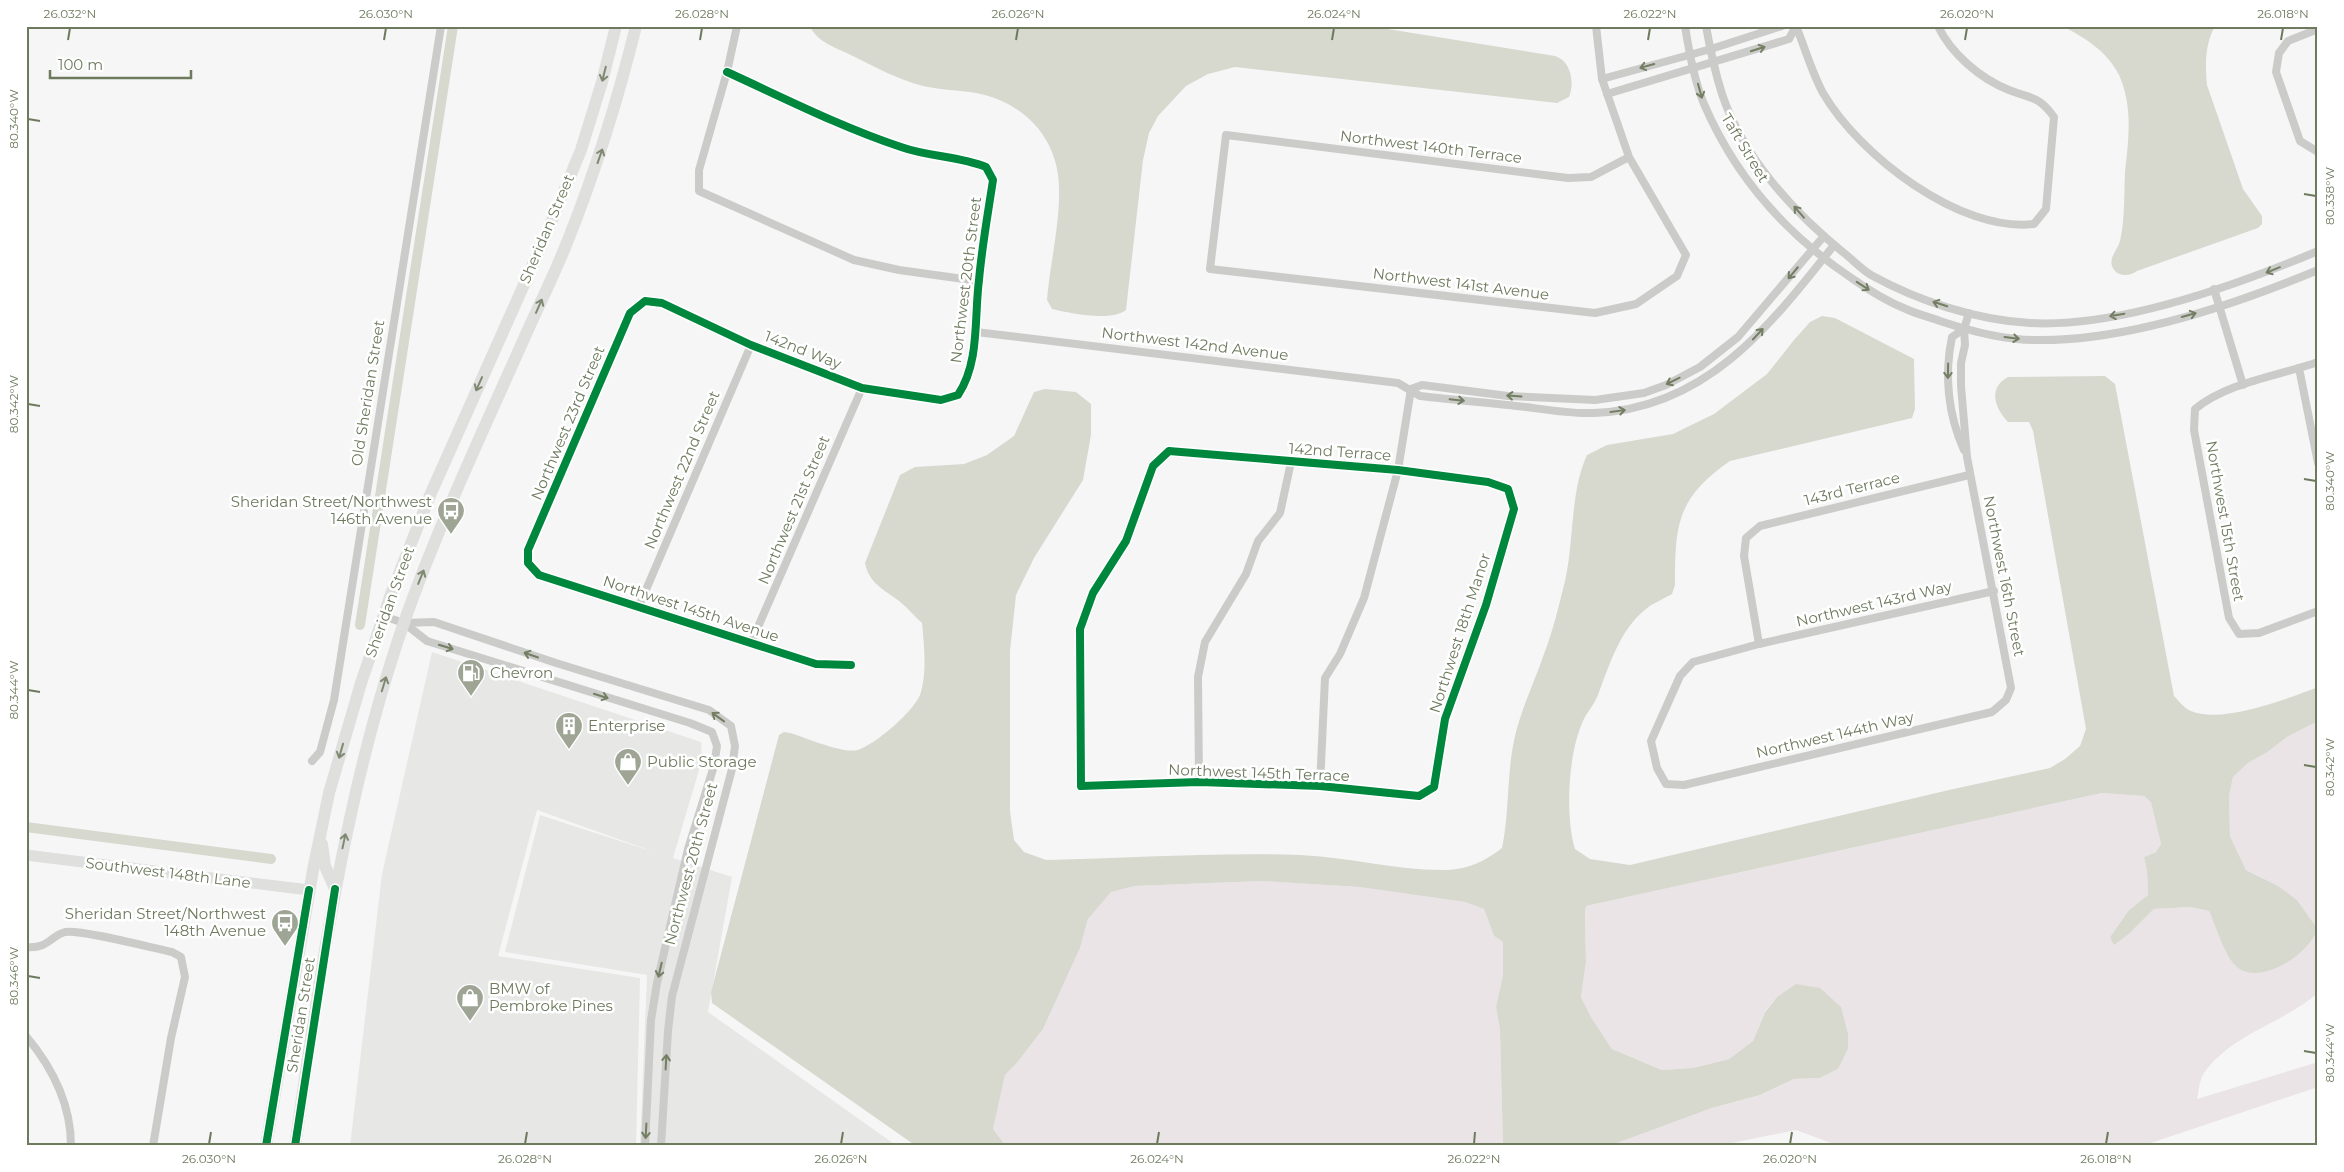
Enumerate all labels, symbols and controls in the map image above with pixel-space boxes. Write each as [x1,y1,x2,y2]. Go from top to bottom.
text: 26.032°N [44,6,96,21]
text: 26.030°N [359,6,413,21]
text: 26.028°N [675,6,729,21]
text: 26.026°N [991,6,1045,21]
text: 26.024°N [1307,6,1361,21]
text: 26.022°N [1624,6,1677,21]
text: 26.020°N [1940,6,1994,21]
text: 26.018°N [2257,6,2309,21]
one-way arrow [1750,43,1766,53]
scale bar [50,48,191,80]
text: 100 m [58,55,103,74]
one-way arrow [1639,62,1655,72]
one-way arrow [599,65,608,81]
one-way arrow [1696,82,1706,98]
text: 80.340°W [6,89,21,149]
street label: Taft Street [1717,110,1774,186]
street label: Northwest 140th Terrace [1339,126,1523,167]
one-way arrow [596,148,605,164]
text: 80.338°W [2322,167,2337,225]
street label: Sheridan Street [515,171,578,286]
street label: Northwest 20th Street [946,196,985,364]
one-way arrow [1793,205,1805,218]
street label: Northwest 141st Avenue [1372,263,1550,304]
one-way arrow [2266,265,2281,275]
one-way arrow [1787,267,1798,280]
one-way arrow [1856,281,1870,291]
one-way arrow [534,299,544,314]
one-way arrow [1932,299,1948,308]
one-way arrow [2180,309,2196,319]
one-way arrow [2109,311,2125,321]
street label: Old Sheridan Street [347,319,388,467]
street label: Northwest 142nd Avenue [1101,323,1289,364]
street label: 142nd Way [762,326,845,373]
one-way arrow [1752,328,1764,341]
one-way arrow [2003,333,2019,343]
street label: Northwest 23rd Street [526,343,609,503]
one-way arrow [1943,362,1953,379]
text: 80.342°W [6,375,21,433]
one-way arrow [473,376,483,391]
one-way arrow [1666,377,1681,386]
street label: Northwest 22nd Street [640,388,723,552]
one-way arrow [1506,391,1522,400]
one-way arrow [1449,395,1465,405]
one-way arrow [1610,405,1626,415]
street label: Northwest 21st Street [754,432,834,587]
street label: 142nd Terrace [1288,438,1392,465]
street label: Northwest 15th Street [2202,439,2249,603]
text: 80.340°W [2322,451,2337,511]
street label: 143rd Terrace [1802,467,1902,510]
place label: Sheridan Street/Northwest 146th Avenue [231,492,432,528]
street label: Northwest 16th Street [1980,494,2029,658]
bus stop icon: Sheridan Street/Northwest 146th Avenue [436,496,466,535]
street label: Sheridan Street [361,544,418,660]
street label: Northwest 18th Manor [1425,550,1494,715]
one-way arrow [417,570,426,585]
street label: Northwest 145th Avenue [601,571,782,646]
street label: Northwest 143rd Way [1794,576,1954,631]
one-way arrow [438,642,454,652]
one-way arrow [524,650,539,659]
fuel station icon: Chevron [456,658,486,697]
text: 80.344°W [6,660,21,720]
place label: Chevron [490,663,553,682]
one-way arrow [380,676,390,692]
one-way arrow [592,692,608,702]
street label: Northwest 144th Way [1754,707,1916,762]
building icon: Enterprise [554,711,584,750]
one-way arrow [712,711,725,722]
place label: Enterprise [588,716,665,735]
text: 80.342°W [2322,738,2337,796]
one-way arrow [336,742,346,758]
shop icon: Public Storage [613,747,643,786]
place label: Public Storage [647,752,757,771]
street label: Northwest 145th Terrace [1168,760,1350,785]
street label: Northwest 20th Street [660,781,721,947]
one-way arrow [340,834,350,850]
street label: Southwest 148th Lane [84,853,252,892]
place label: Sheridan Street/Northwest 148th Avenue [65,904,266,940]
bus stop icon: Sheridan Street/Northwest 148th Avenue [270,908,300,947]
text: 80.346°W [6,947,21,1005]
street label: Sheridan Street [282,956,319,1074]
one-way arrow [655,961,664,977]
place label: BMW of Pembroke Pines [489,979,613,1015]
shop icon: BMW of Pembroke Pines [455,983,485,1022]
text: 80.344°W [2322,1023,2337,1083]
one-way arrow [661,1054,670,1070]
one-way arrow [641,1123,650,1139]
text: 26.030°N [182,1151,236,1166]
text: 26.028°N [498,1151,552,1166]
text: 26.026°N [814,1151,868,1166]
text: 26.024°N [1130,1151,1184,1166]
text: 26.022°N [1448,1151,1501,1166]
text: 26.020°N [1763,1151,1817,1166]
text: 26.018°N [2080,1151,2132,1166]

